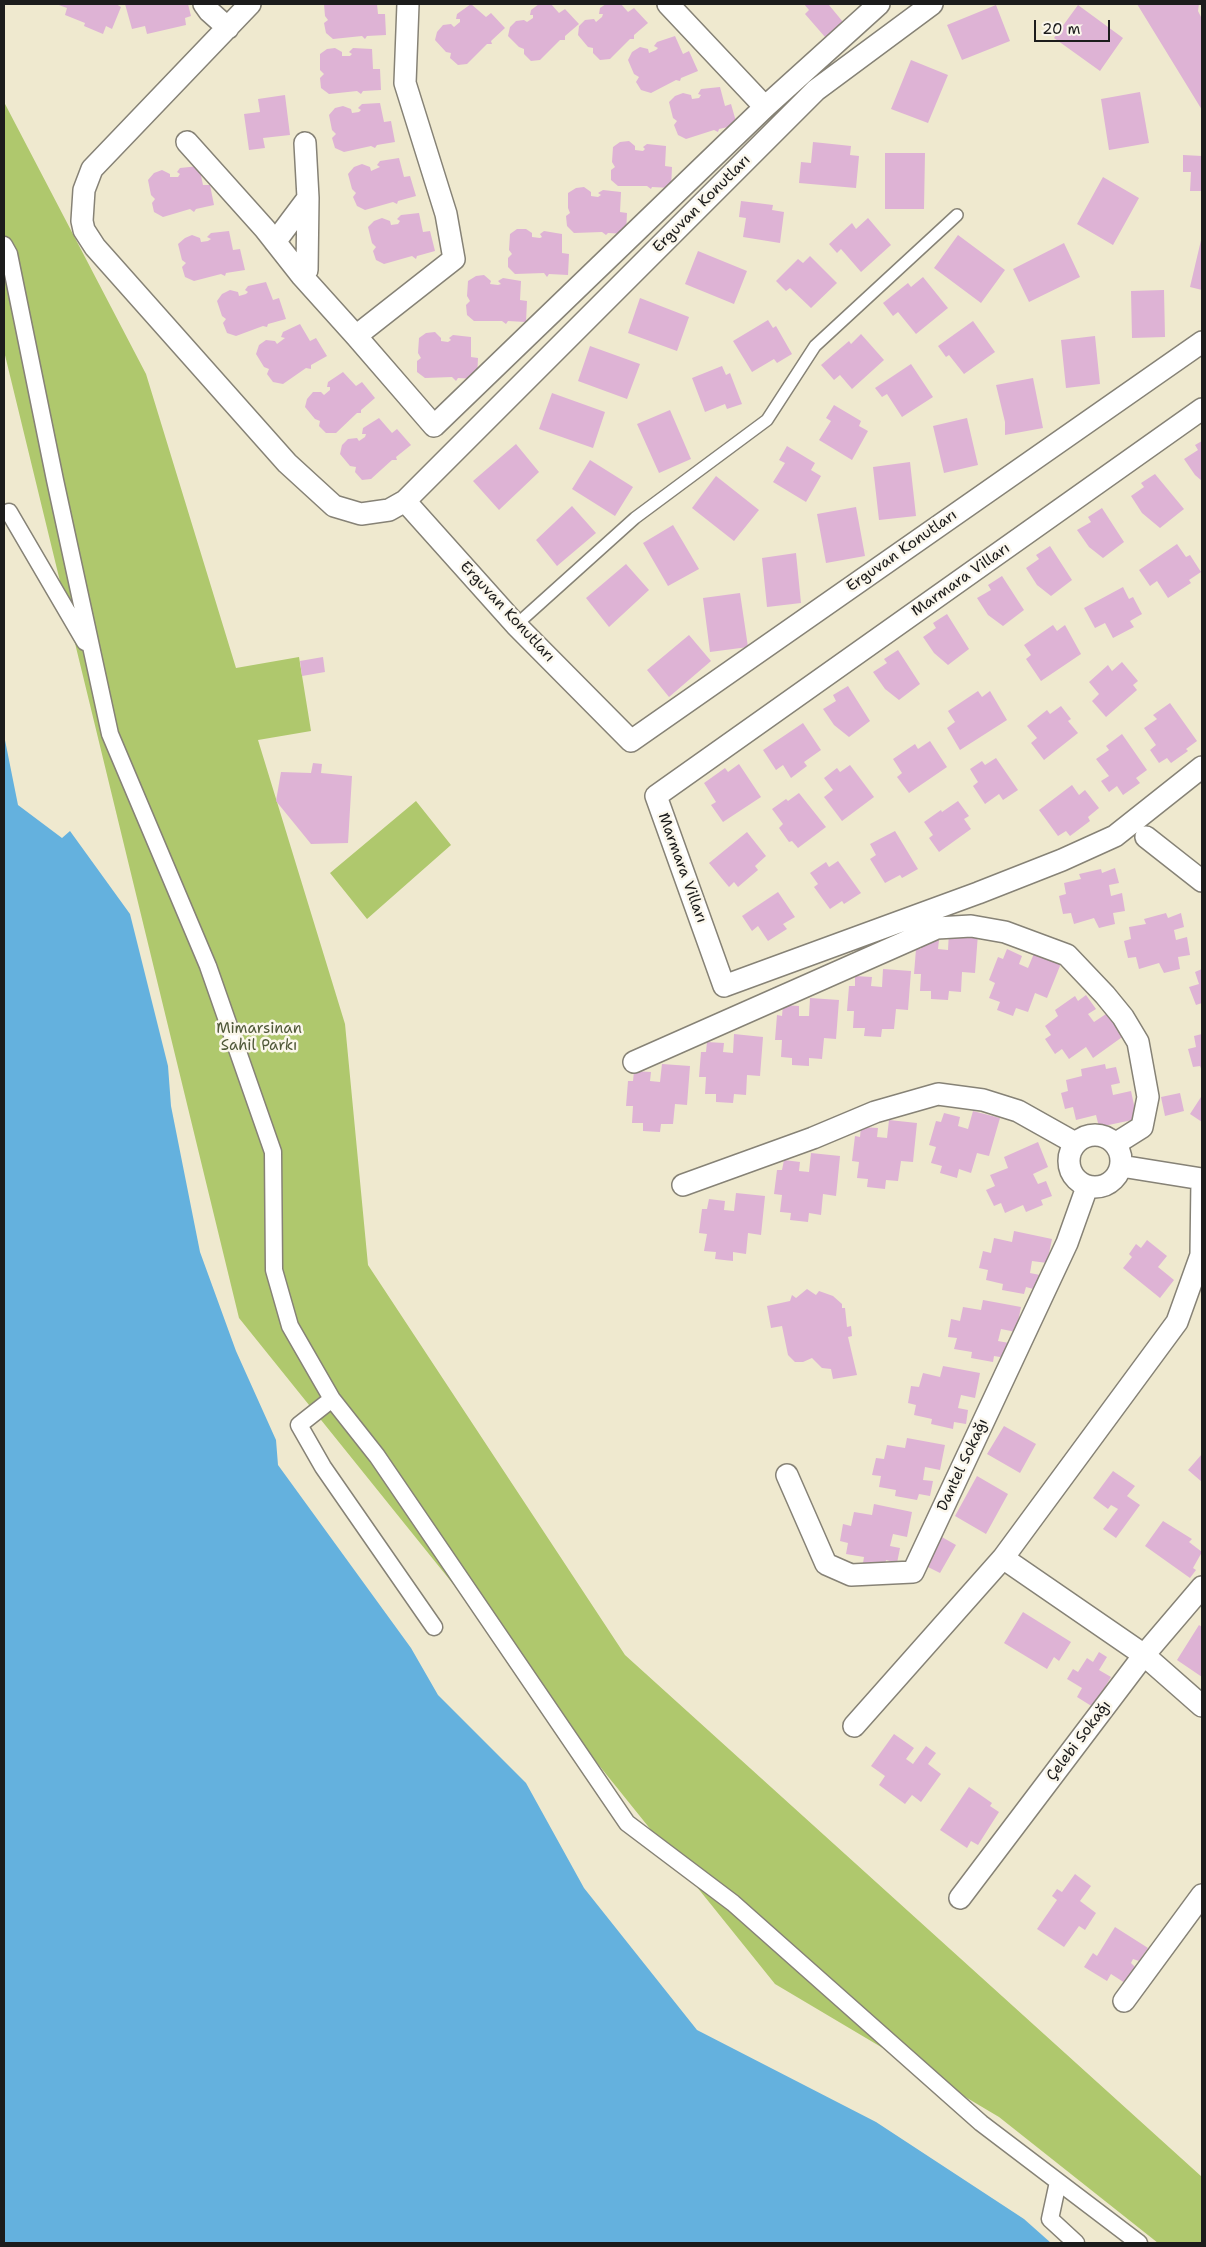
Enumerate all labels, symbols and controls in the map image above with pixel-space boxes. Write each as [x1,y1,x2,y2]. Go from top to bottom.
scale bar [1036,10,1112,42]
text: 20 m [1042,19,1081,39]
street label: Erguvan Konutları [649,151,755,257]
street label: Erguvan Konutları [843,506,961,596]
street label: Marmara Vilları [908,539,1014,621]
street label: Erguvan Konutları [456,558,558,666]
street label: Marmara Vilları [654,811,710,925]
park label: Mimarsinan Sahil Parkı [216,1020,302,1055]
street label: Dantel Sokağı [934,1416,992,1514]
street label: Çelebi Sokağı [1043,1697,1115,1785]

